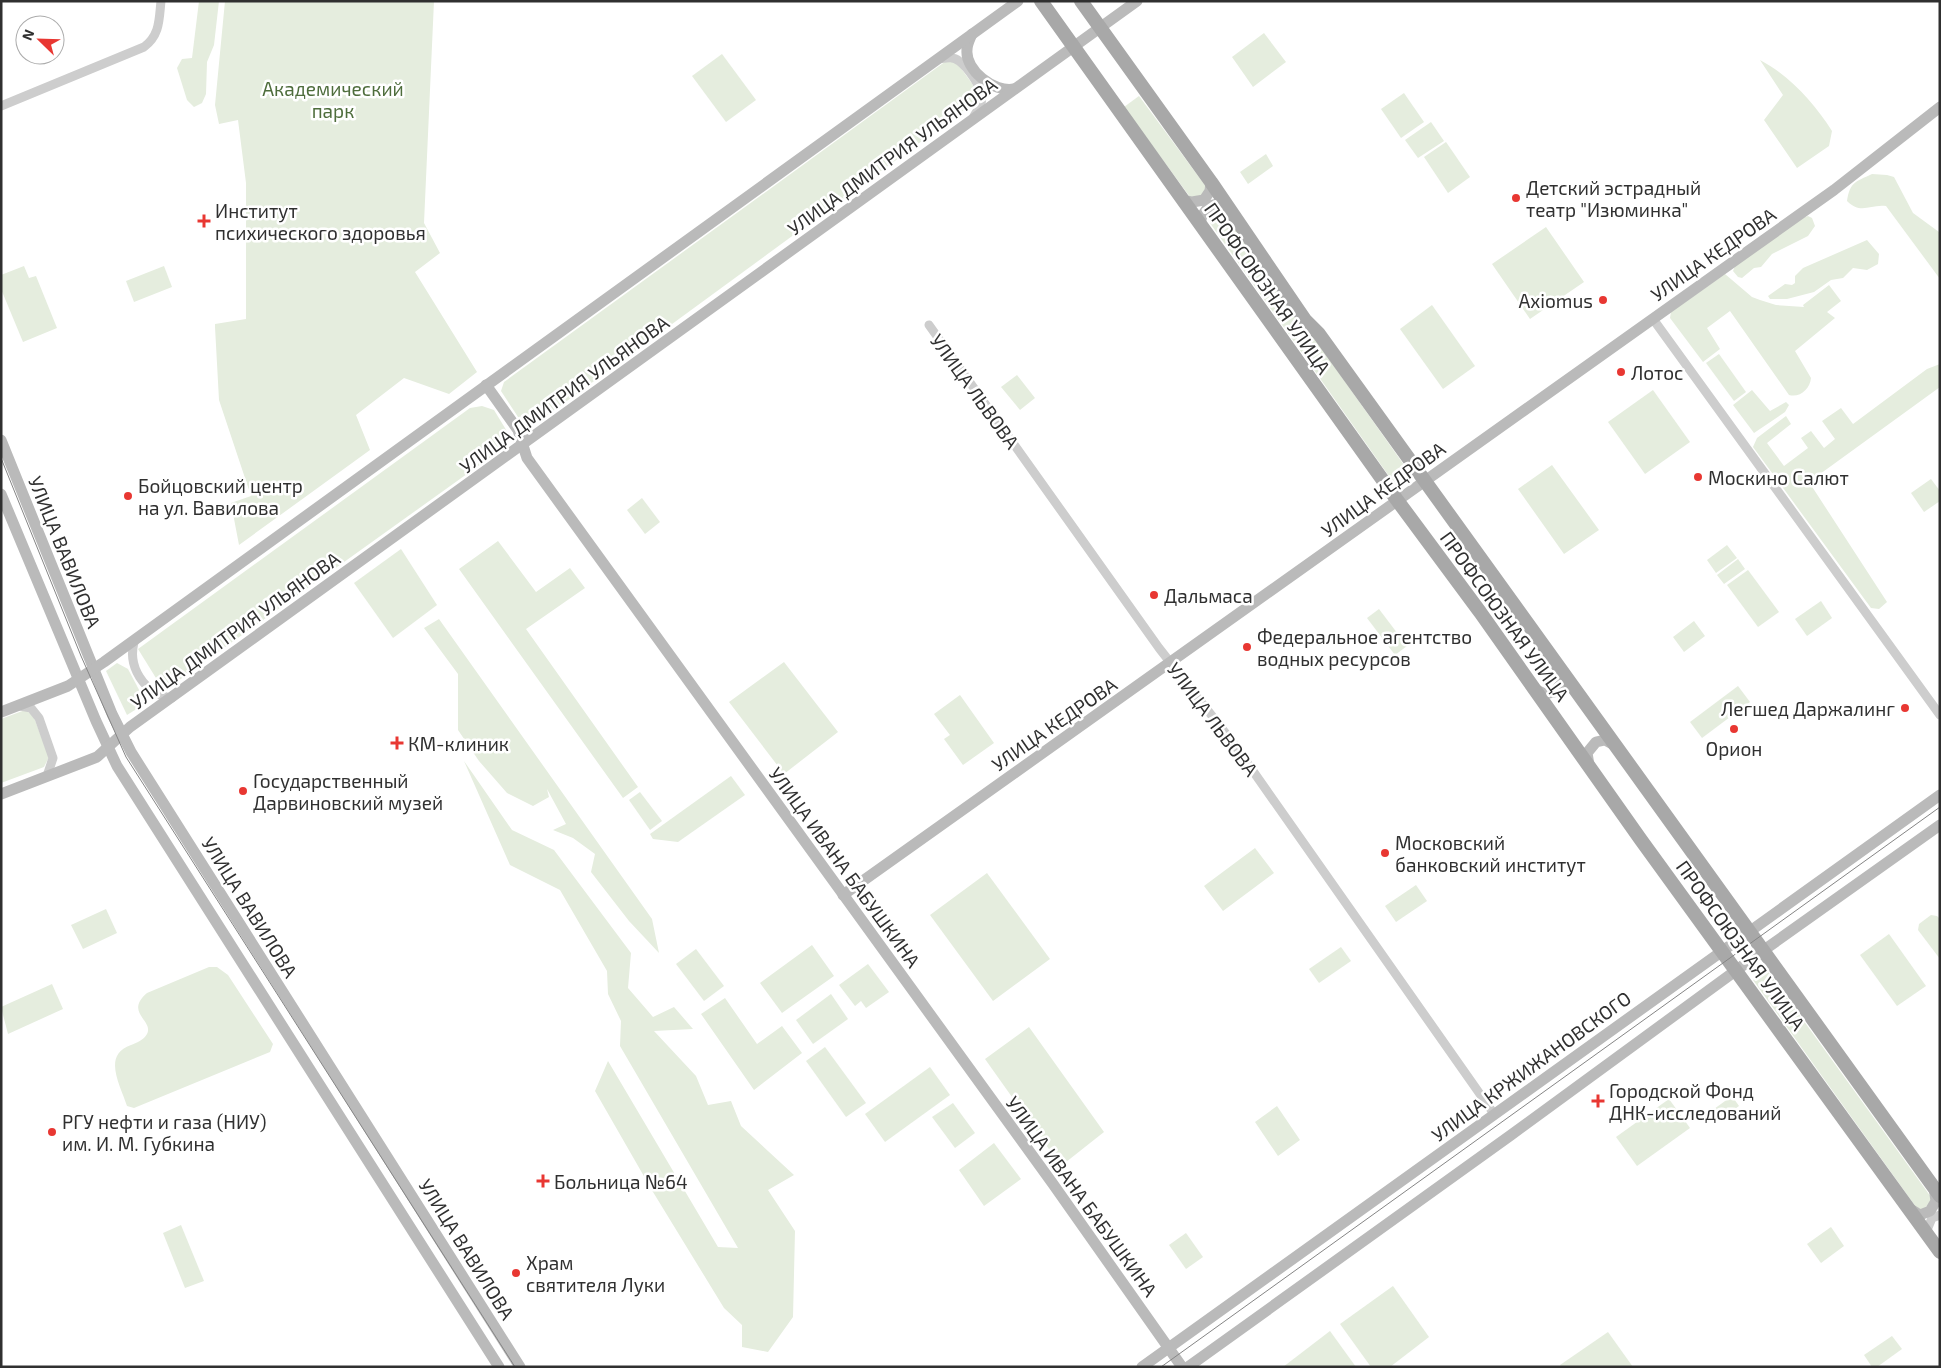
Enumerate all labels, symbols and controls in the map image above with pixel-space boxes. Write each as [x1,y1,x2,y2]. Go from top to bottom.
north arrow [15,15,65,65]
text: N [18,27,37,43]
street label: УЛИЦА ДМИТРИЯ УЛЬЯНОВА [783,72,1001,240]
park label: Академический парк [262,77,404,122]
place label: Детский эстрадный театр "Изюминка" [1526,176,1701,221]
marker: Детский эстрадный театр "Изюминка" [1510,192,1522,204]
street label: ПРОФСОЮЗНАЯ УЛИЦА [1200,198,1336,378]
place label: Институт психического здоровья [215,199,426,244]
street label: УЛИЦА КЕДРОВА [1646,202,1780,306]
marker: Институт психического здоровья [197,214,211,228]
place label: Axiomus [1519,289,1593,312]
marker: Axiomus [1597,294,1609,306]
street label: УЛИЦА ДМИТРИЯ УЛЬЯНОВА [455,310,673,478]
street label: УЛИЦА ЛЬВОВА [926,329,1024,453]
place label: Лотос [1631,361,1683,384]
marker: Лотос [1615,366,1627,378]
street label: УЛИЦА КЕДРОВА [1317,436,1449,542]
place label: Москино Салют [1708,466,1849,489]
marker: Москино Салют [1692,471,1704,483]
street label: УЛИЦА ВАВИЛОВА [24,473,106,631]
place label: Бойцовский центр на ул. Вавилова [138,474,303,520]
marker: Бойцовский центр на ул. Вавилова [122,490,134,502]
street label: ПРОФСОЮЗНАЯ УЛИЦА [1436,527,1574,705]
street label: УЛИЦА ДМИТРИЯ УЛЬЯНОВА [126,546,344,714]
place label: Дальмаса [1164,584,1253,607]
marker: Дальмаса [1148,589,1160,601]
place label: Федеральное агентство водных ресурсов [1257,625,1472,671]
marker: Федеральное агентство водных ресурсов [1241,641,1253,653]
street label: УЛИЦА ЛЬВОВА [1163,658,1263,780]
street label: УЛИЦА КЕДРОВА [987,672,1121,776]
place label: Легшед Даржалинг [1721,697,1895,720]
marker: Легшед Даржалинг [1899,702,1911,714]
marker: Орион [1728,723,1740,735]
place label: КМ-клиник [408,732,509,755]
marker: КМ-клиник [390,736,404,750]
place label: Орион [1706,737,1762,760]
street label: УЛИЦА ИВАНА БАБУШКИНА [765,762,926,972]
place label: Государственный Дарвиновский музей [253,769,443,815]
marker: Государственный Дарвиновский музей [237,785,249,797]
place label: Московский банковский институт [1395,831,1586,877]
street label: УЛИЦА ВАВИЛОВА [197,832,303,982]
marker: Московский банковский институт [1379,847,1391,859]
street label: ПРОФСОЮЗНАЯ УЛИЦА [1672,856,1810,1034]
street label: УЛИЦА КРЖИЖАНОВСКОГО [1427,986,1635,1146]
place label: Городской Фонд ДНК-исследований [1609,1079,1781,1124]
street label: УЛИЦА ИВАНА БАБУШКИНА [1002,1091,1163,1301]
marker: Городской Фонд ДНК-исследований [1591,1094,1605,1108]
place label: РГУ нефти и газа (НИУ) им. И. М. Губкина [62,1110,267,1156]
marker: РГУ нефти и газа (НИУ) им. И. М. Губкина [46,1126,58,1138]
place label: Больница №64 [554,1170,688,1193]
street label: УЛИЦА ВАВИЛОВА [414,1174,520,1324]
marker: Больница №64 [536,1174,550,1188]
place label: Храм святителя Луки [526,1251,665,1297]
marker: Храм святителя Луки [510,1267,522,1279]

